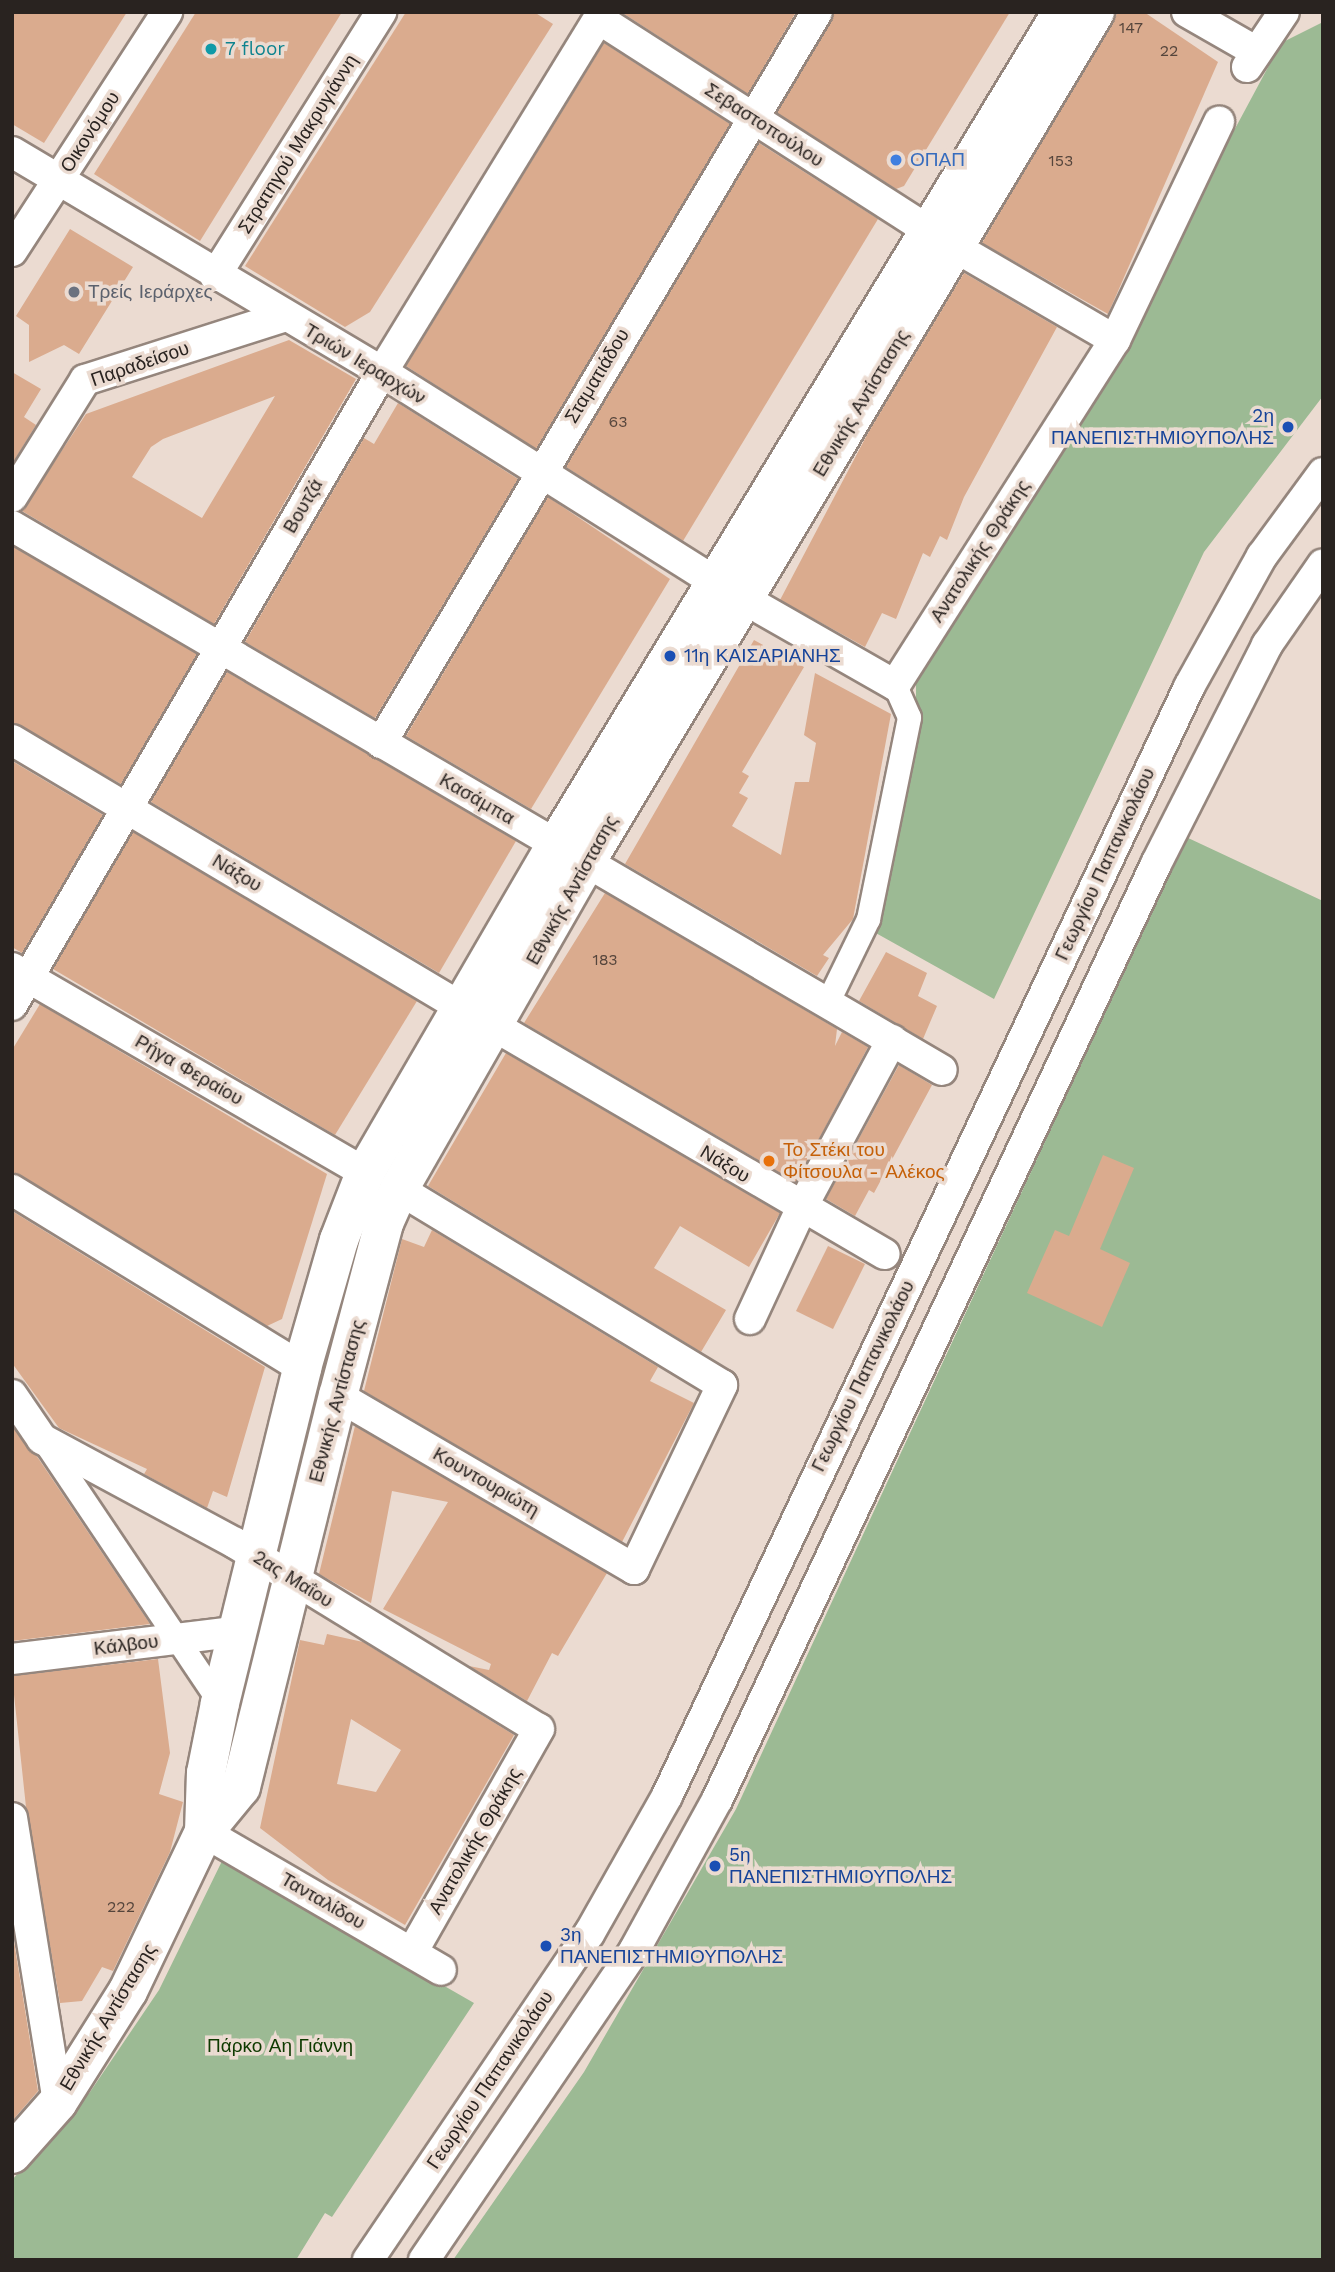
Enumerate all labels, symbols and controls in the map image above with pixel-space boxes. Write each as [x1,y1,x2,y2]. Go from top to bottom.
house number: 147 [1119,18,1143,38]
place label: 7 floor [225,38,286,60]
marker: 7 floor [203,41,219,57]
house number: 22 [1160,41,1178,61]
street label: Στρατηγού Μακρυγιάννη [234,50,362,238]
street label: Σεβαστοπούλου [700,78,828,172]
street label: Οικονόμου [55,87,125,177]
place label: ΟΠΑΠ [910,149,965,171]
house number: 153 [1049,151,1073,171]
marker: ΟΠΑΠ [888,152,904,168]
place label: Τρείς Ιεράρχες [88,281,213,303]
marker: Τρείς Ιεράρχες [66,284,82,300]
street label: Τριών Ιεραρχών [300,319,430,409]
street label: Σταματιάδου [560,325,634,427]
street label: Εθνικής Αντίστασης [808,325,914,481]
street label: Παραδείσου [88,337,192,391]
place label: 2η ΠΑΝΕΠΙΣΤΗΜΙΟΥΠΟΛΗΣ [1051,405,1274,449]
house number: 63 [608,412,628,432]
marker: 2η ΠΑΝΕΠΙΣΤΗΜΙΟΥΠΟΛΗΣ [1280,419,1296,435]
street label: Βουτζά [278,475,328,537]
street label: Ανατολικής Θράκης [925,475,1035,627]
place label: 11η ΚΑΙΣΑΡΙΑΝΗΣ [684,645,841,667]
marker: 11η ΚΑΙΣΑΡΙΑΝΗΣ [662,648,678,664]
street label: Γεωργίου Παπανικολάου [1050,764,1160,964]
street label: Κασάμπα [435,768,519,830]
street label: Εθνικής Αντίστασης [521,811,623,969]
street label: Νάξου [208,849,266,897]
house number: 183 [592,950,618,970]
street label: Ρήγα Φεραίου [131,1030,247,1110]
place label: Το Στέκι του Φίτσουλα - Αλέκος [783,1139,945,1183]
street label: Νάξου [696,1140,754,1188]
marker: Το Στέκι του Φίτσουλα - Αλέκος [761,1153,777,1169]
street label: Γεωργίου Παπανικολάου [807,1277,919,1475]
street label: Εθνικής Αντίστασης [304,1317,370,1485]
street label: Κουντουριώτη [429,1442,543,1522]
street label: 2ας Μαΐου [249,1546,337,1612]
street label: Κάλβου [92,1630,160,1660]
street label: Ανατολικής Θράκης [424,1764,526,1918]
place label: 5η ΠΑΝΕΠΙΣΤΗΜΙΟΥΠΟΛΗΣ [729,1844,952,1888]
marker: 5η ΠΑΝΕΠΙΣΤΗΜΙΟΥΠΟΛΗΣ [707,1858,723,1874]
street label: Τανταλίδου [277,1868,369,1934]
house number: 222 [107,1897,135,1917]
place label: 3η ΠΑΝΕΠΙΣΤΗΜΙΟΥΠΟΛΗΣ [560,1924,783,1968]
marker: 3η ΠΑΝΕΠΙΣΤΗΜΙΟΥΠΟΛΗΣ [538,1938,554,1954]
street label: Εθνικής Αντίστασης [55,1939,161,2095]
street label: Γεωργίου Παπανικολάου [422,1987,558,2173]
park label: Πάρκο Αη Γιάννη [207,2035,353,2057]

